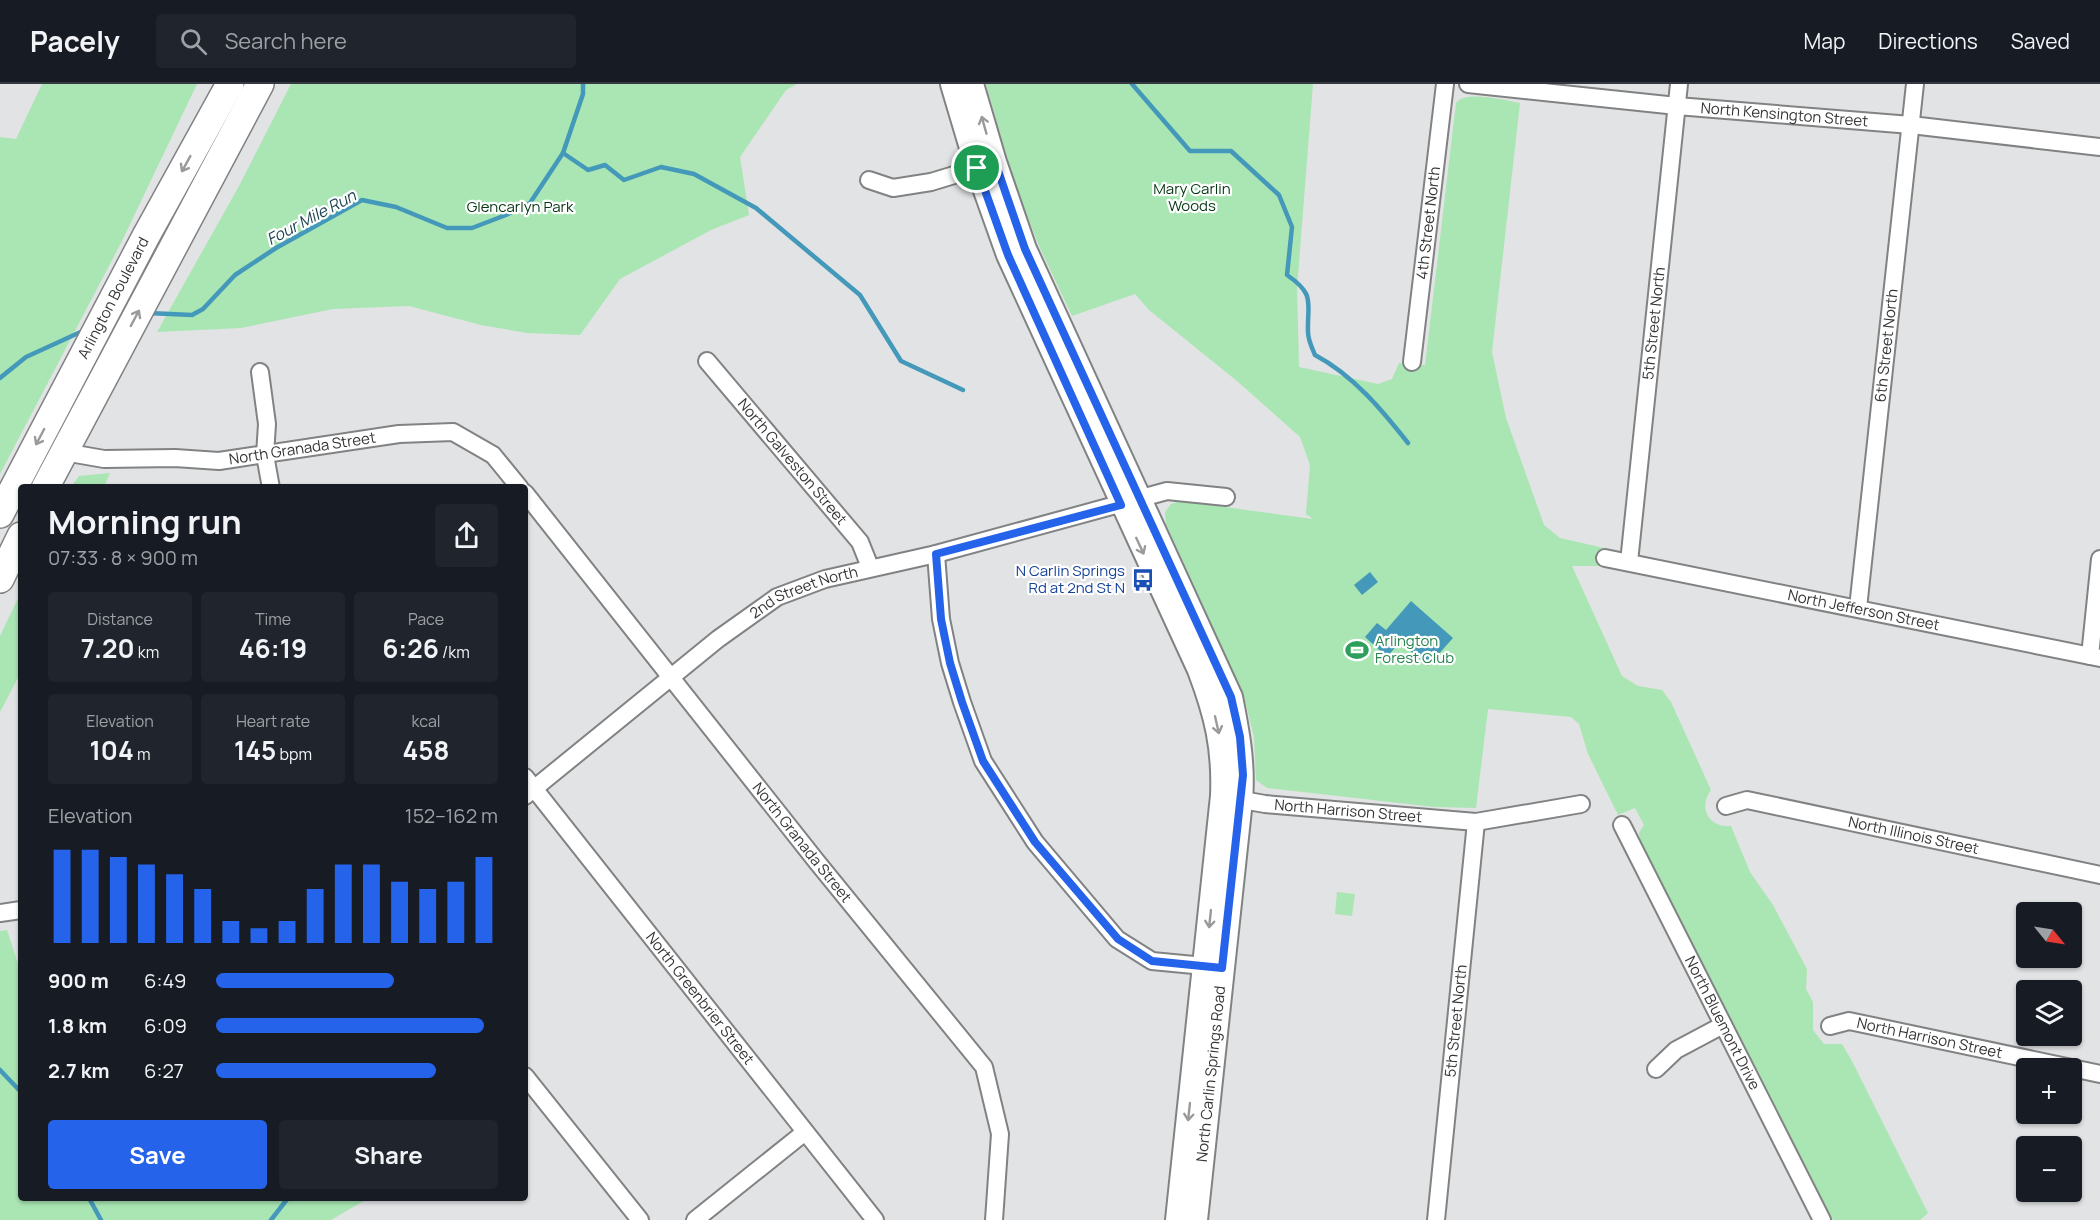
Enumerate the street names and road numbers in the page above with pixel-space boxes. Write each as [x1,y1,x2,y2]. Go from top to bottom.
street label: North Kensington Street [1700,97,1869,131]
street label: 4th Street North [1411,165,1445,280]
street label: Arlington Boulevard [72,233,154,362]
street label: 5th Street North [1637,266,1670,381]
street label: 6th Street North [1869,288,1903,403]
street label: North Galveston Street [733,394,852,529]
street label: North Granada Street [227,427,377,469]
street label: 2nd Street North [745,561,860,623]
street label: North Jefferson Street [1786,584,1942,635]
street label: North Granada Street [748,778,857,907]
street label: North Harrison Street [1273,794,1423,827]
street label: North Illinois Street [1846,811,1981,859]
street label: North Greenbrier Street [641,927,759,1069]
street label: North Bluemont Drive [1680,952,1765,1093]
street label: 5th Street North [1439,963,1472,1078]
street label: North Carlin Springs Road [1191,985,1230,1163]
street label: North Harrison Street [1855,1012,2004,1063]

